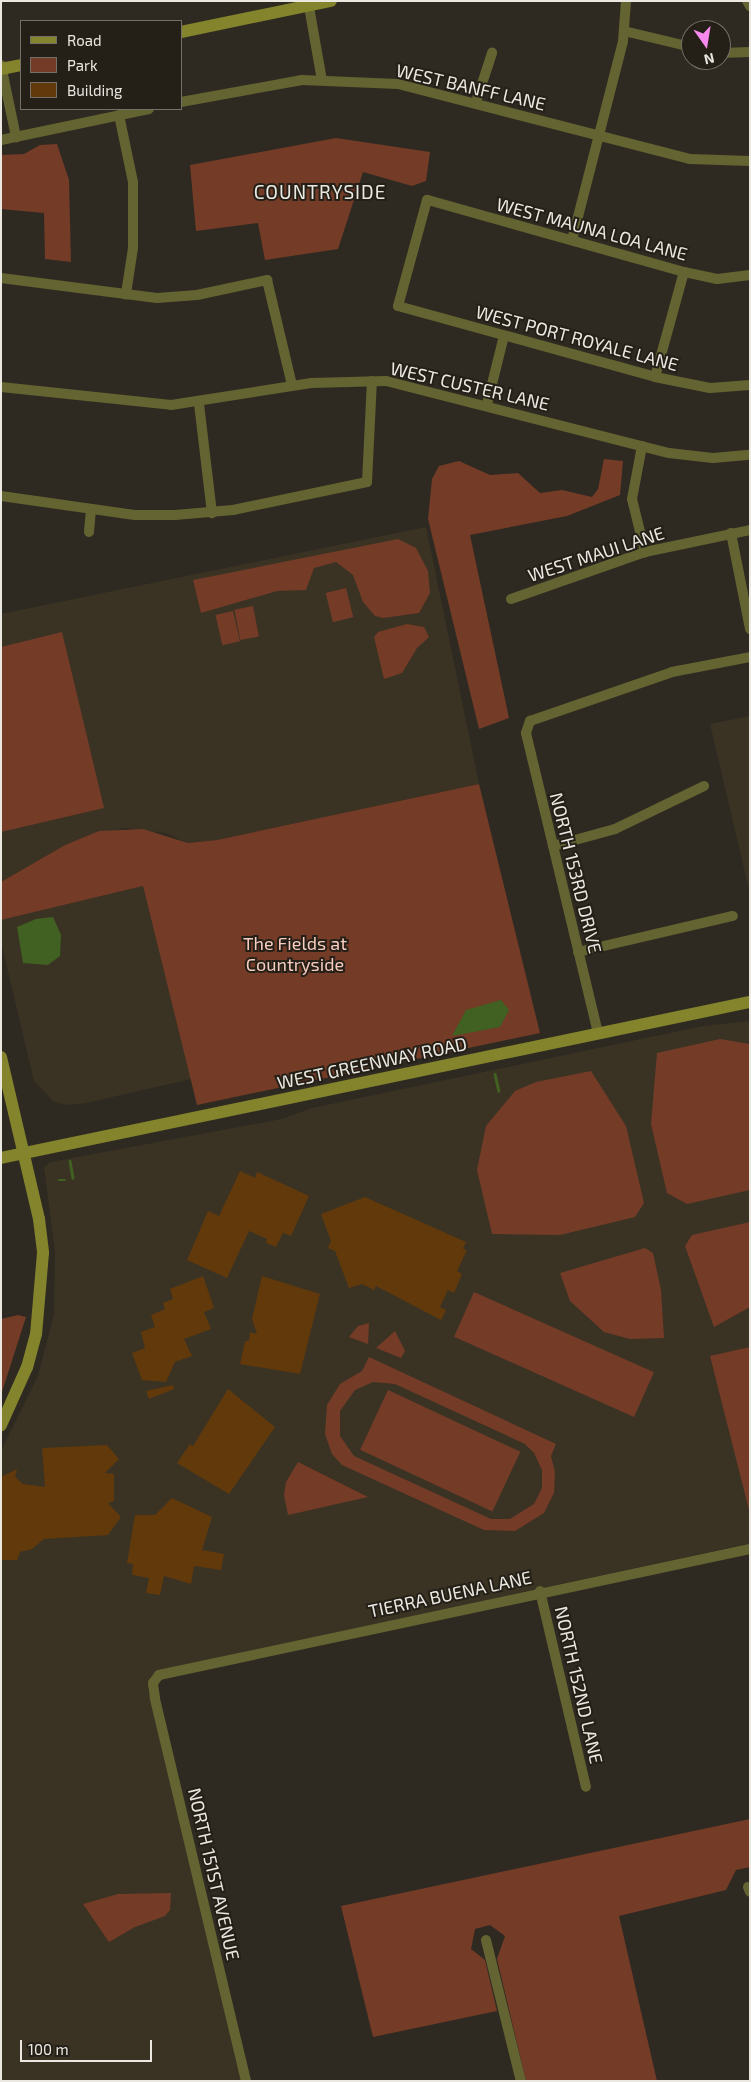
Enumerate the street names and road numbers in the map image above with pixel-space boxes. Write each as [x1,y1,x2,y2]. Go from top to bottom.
street label: WEST BANFF LANE [394,59,548,115]
street label: WEST MAUNA LOA LANE [494,193,690,265]
street label: WEST PORT ROYALE LANE [473,300,681,376]
street label: WEST CUSTER LANE [388,357,552,415]
street label: WEST MAUI LANE [525,522,667,586]
street label: NORTH 153RD DRIVE [546,790,606,956]
street label: WEST GREENWAY ROAD [275,1032,469,1094]
street label: TIERRA BUENA LANE [366,1566,534,1622]
street label: NORTH 152ND LANE [550,1604,608,1766]
street label: NORTH 151ST AVENUE [184,1785,244,1963]

